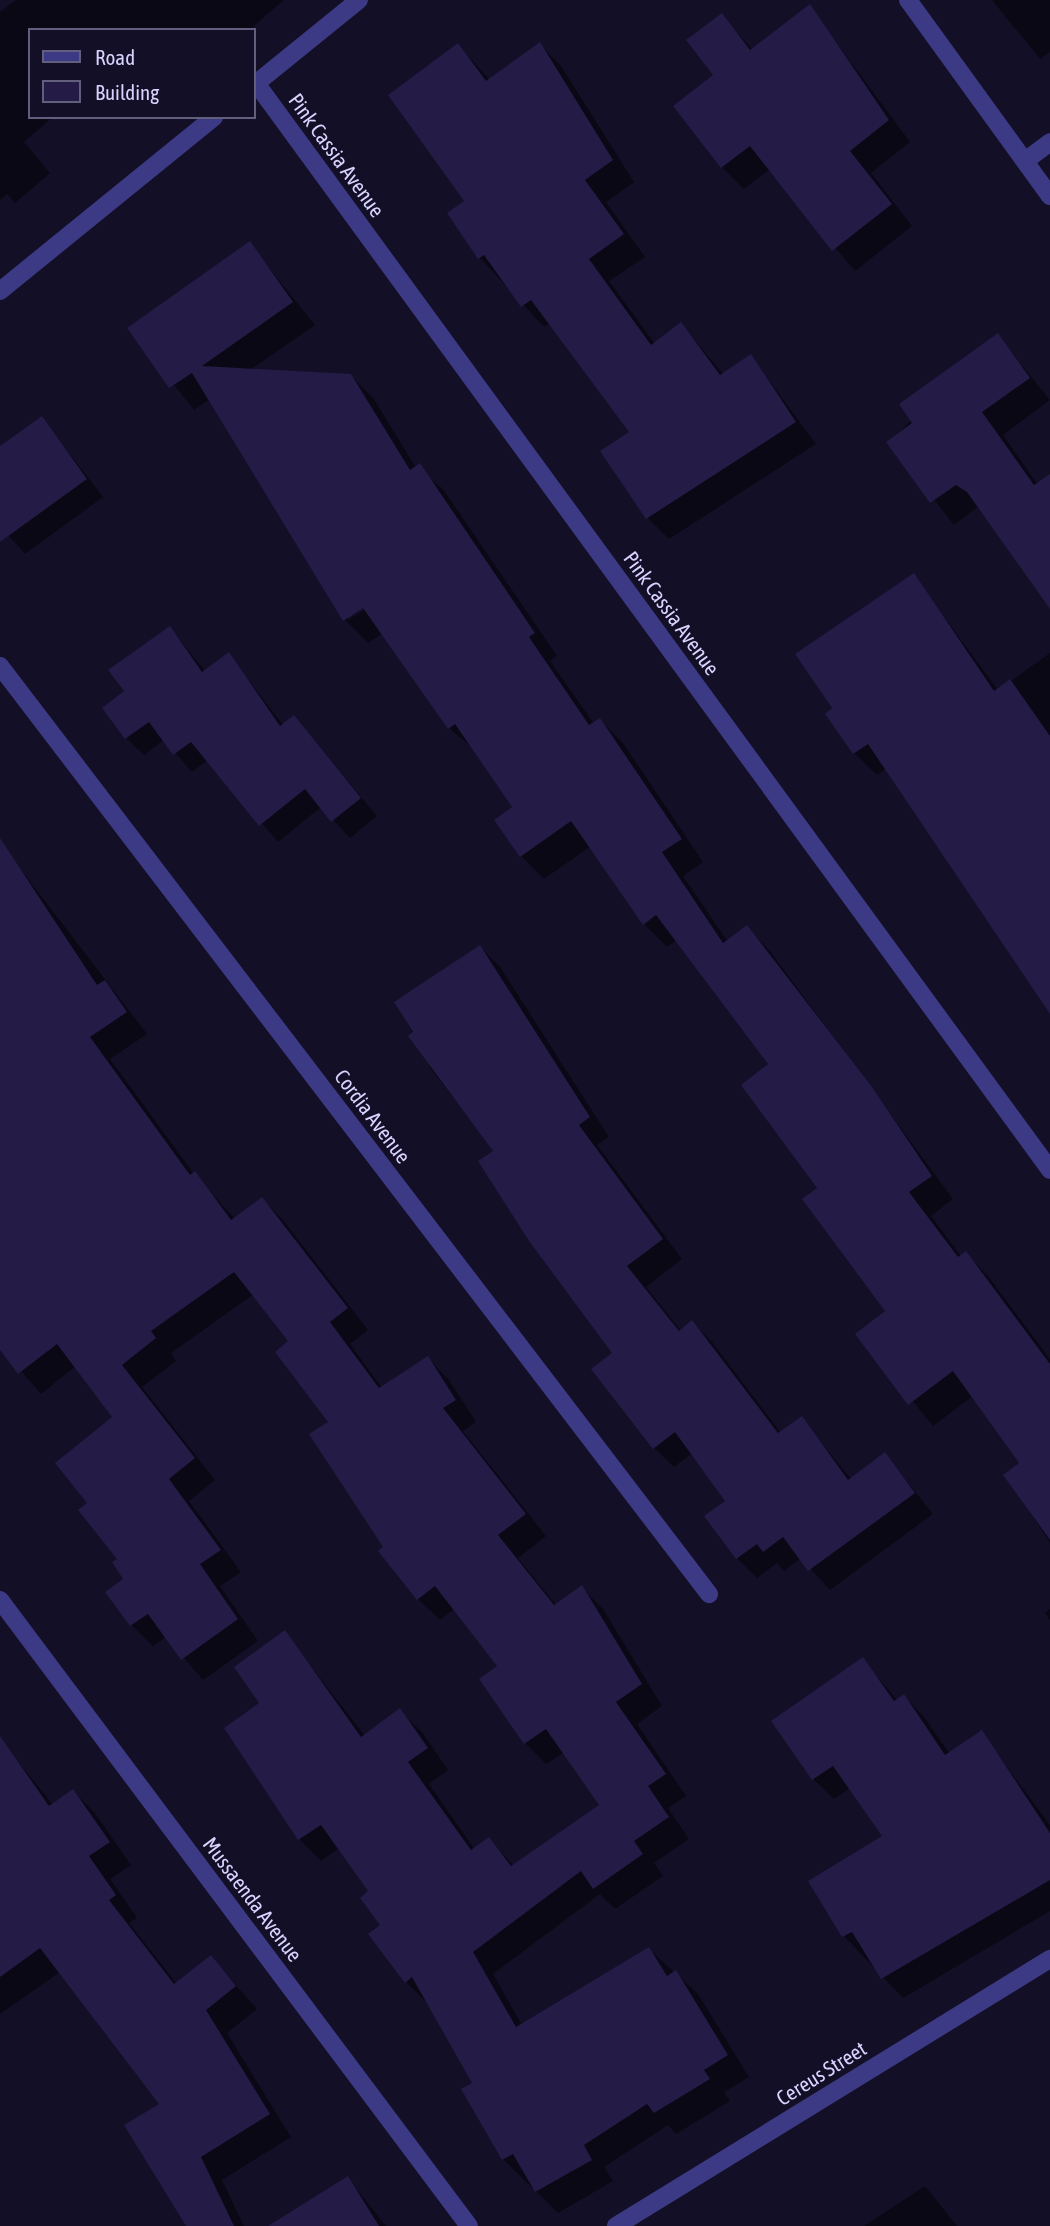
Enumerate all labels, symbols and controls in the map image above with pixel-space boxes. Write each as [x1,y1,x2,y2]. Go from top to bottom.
legend [28,28,256,119]
text: Road [95,45,135,69]
text: Building [95,80,159,104]
street label: Pink Cassia Avenue [284,88,390,222]
street label: Pink Cassia Avenue [619,546,725,680]
street label: Cordia Avenue [330,1064,416,1168]
street label: Mussaenda Avenue [198,1832,308,1966]
street label: Cereus Street [771,2035,871,2111]

